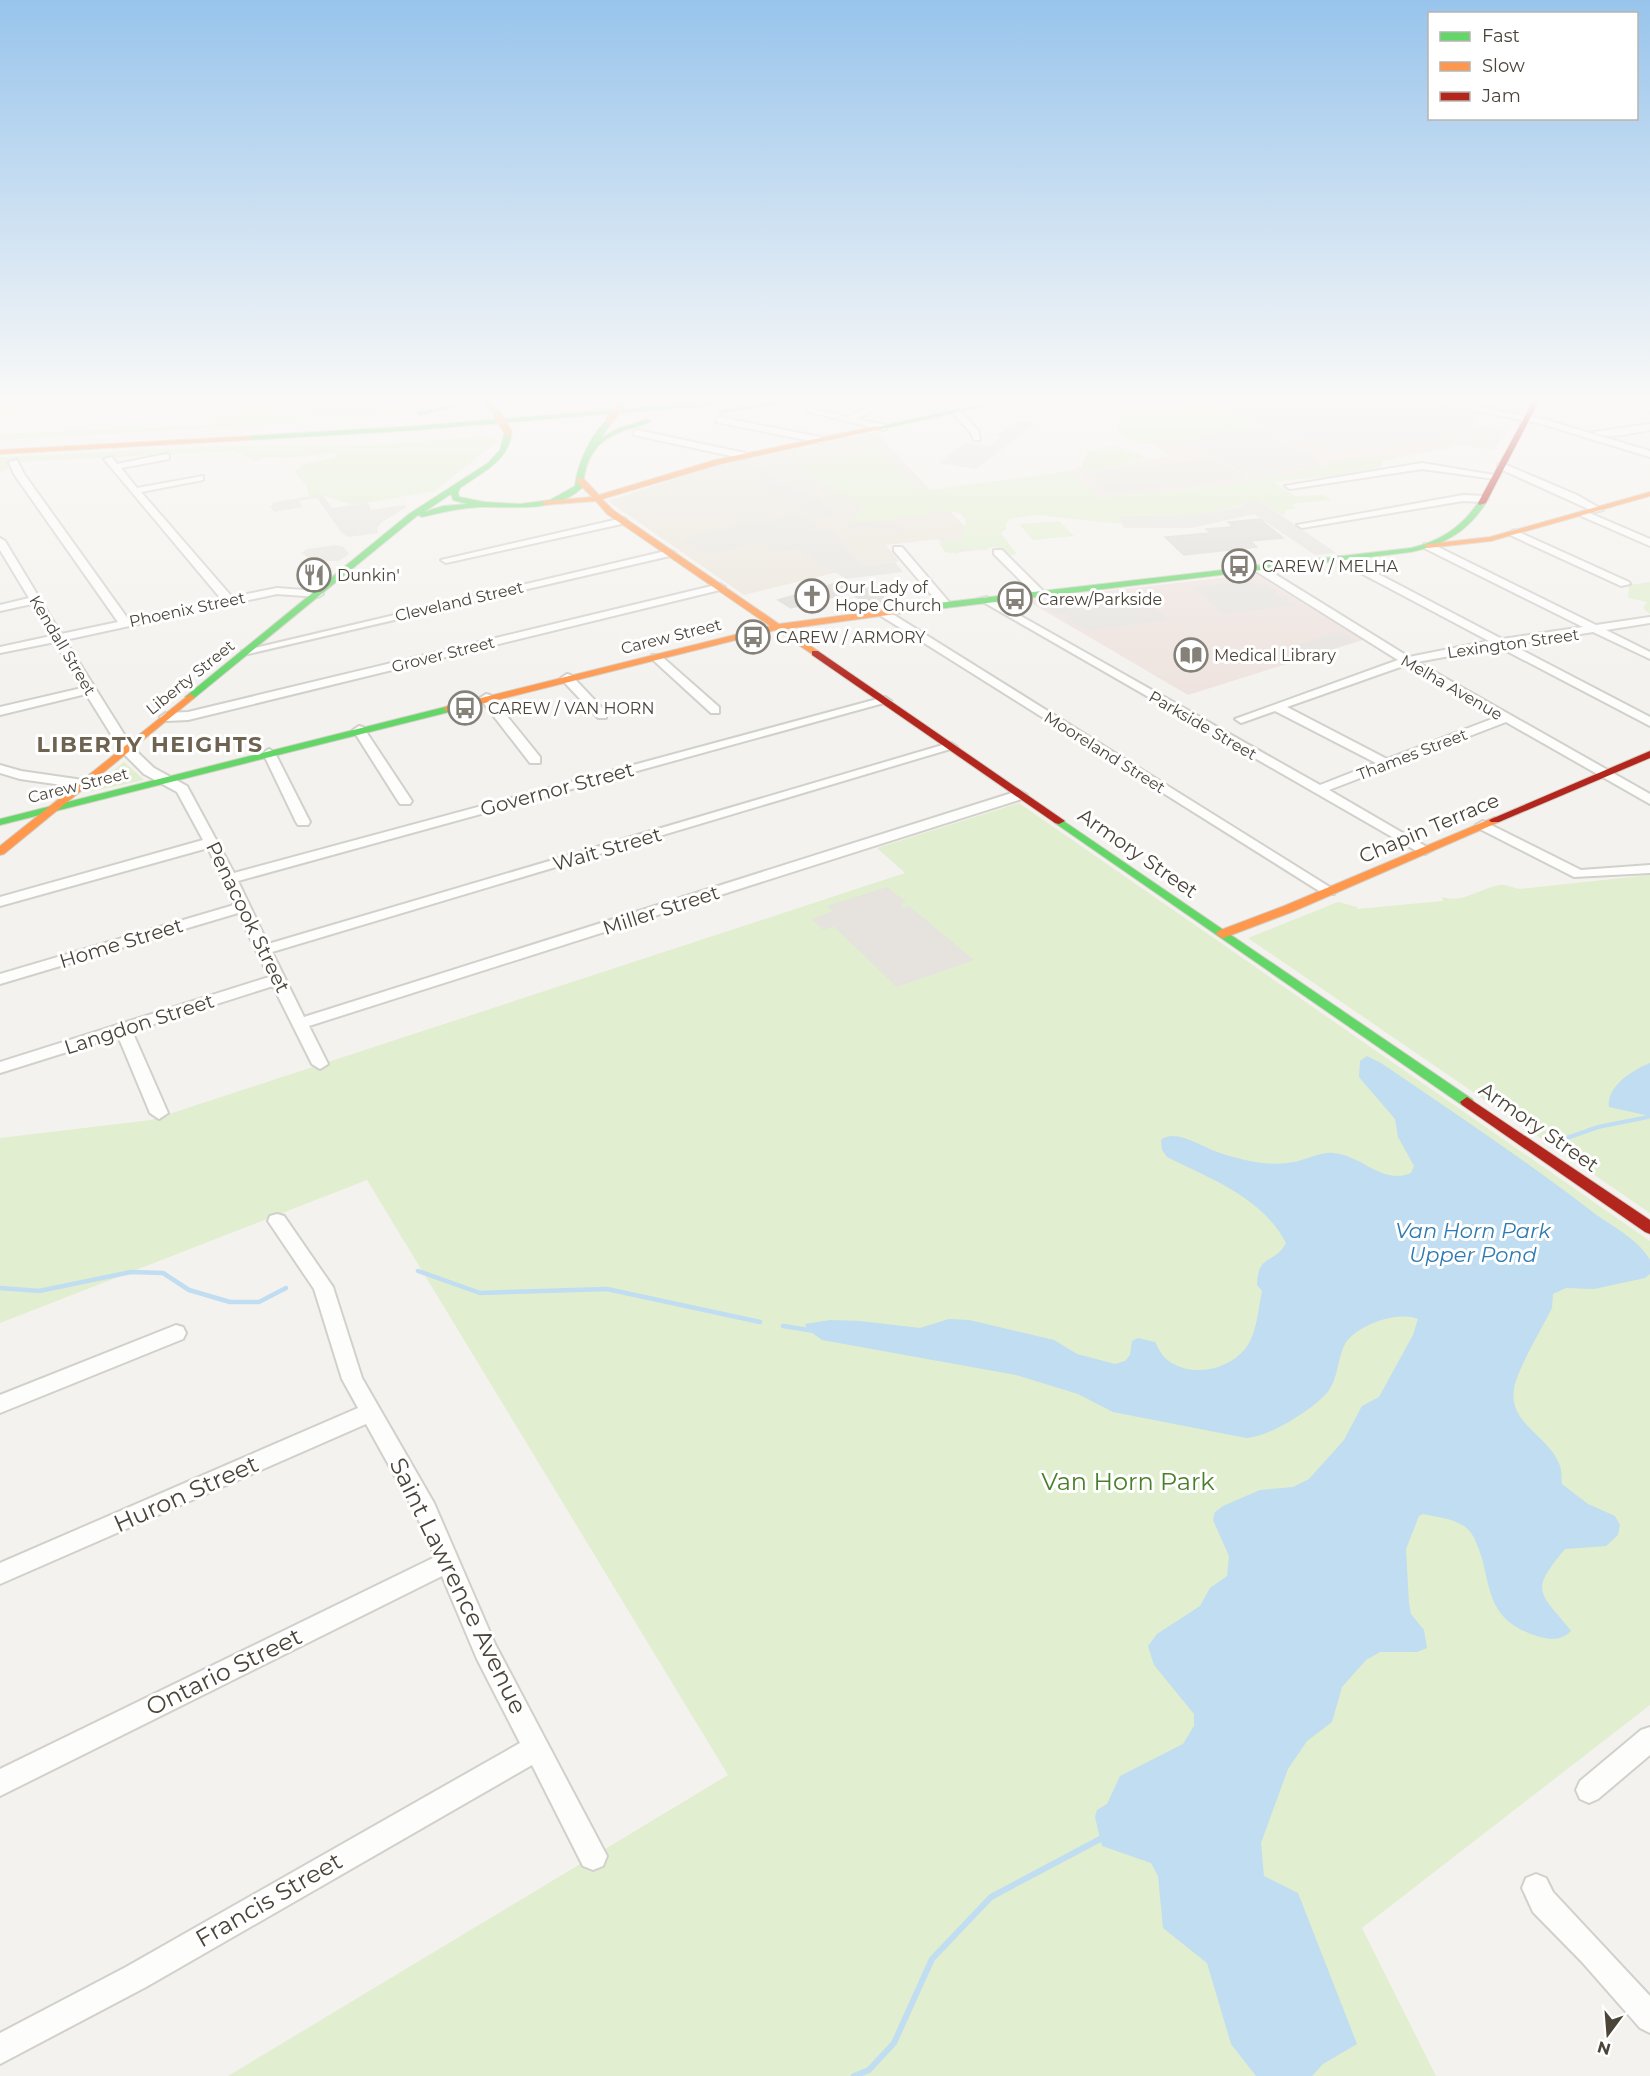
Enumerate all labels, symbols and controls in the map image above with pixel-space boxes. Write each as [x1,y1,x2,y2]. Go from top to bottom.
legend [1428,12,1638,120]
text: Fast [1482,25,1520,47]
text: Slow [1482,55,1525,77]
text: Jam [1481,85,1521,107]
bus stop icon: CAREW / MELHA [1221,548,1257,584]
restaurant icon: Dunkin' [296,557,332,593]
place label: CAREW / MELHA [1262,557,1399,576]
place label: Dunkin' [337,566,400,585]
street label: Cleveland Street [393,577,526,626]
church icon: Our Lady of Hope Church [794,578,830,614]
place label: Our Lady of Hope Church [835,578,942,615]
bus stop icon: Carew/Parkside [997,581,1033,617]
street label: Phoenix Street [127,588,247,631]
place label: Carew/Parkside [1038,590,1162,609]
street label: Kendall Street [25,592,100,699]
street label: Carew Street [619,615,724,658]
bus stop icon: CAREW / ARMORY [735,619,771,655]
street label: Lexington Street [1446,625,1581,662]
place label: CAREW / ARMORY [776,628,926,647]
street label: Grover Street [390,632,497,676]
street label: Liberty Street [142,636,239,719]
library icon: Medical Library [1173,637,1209,673]
place label: Medical Library [1214,646,1336,665]
street label: Melha Avenue [1398,651,1506,724]
street label: Parkside Street [1145,687,1261,764]
bus stop icon: CAREW / VAN HORN [447,690,483,726]
place label: CAREW / VAN HORN [488,699,654,718]
street label: Mooreland Street [1041,707,1169,798]
street label: Thames Street [1354,725,1470,784]
district label: LIBERTY HEIGHTS [37,731,263,758]
street label: Governor Street [478,757,636,821]
street label: Carew Street [26,764,131,807]
street label: Chapin Terrace [1355,788,1503,868]
street label: Armory Street [1074,803,1202,903]
street label: Wait Street [550,822,664,876]
street label: Penacook Street [201,837,295,997]
street label: Miller Street [600,880,722,940]
street label: Home Street [56,913,186,973]
street label: Langdon Street [61,988,217,1060]
street label: Armory Street [1475,1077,1603,1177]
water label: Van Horn Park Upper Pond [1395,1218,1552,1267]
street label: Huron Street [109,1449,263,1538]
street label: Saint Lawrence Avenue [384,1453,533,1719]
park label: Van Horn Park [1041,1467,1215,1496]
street label: Ontario Street [141,1621,307,1722]
street label: Francis Street [190,1846,347,1953]
north arrow [1578,2004,1638,2064]
text: N [1595,2037,1613,2059]

